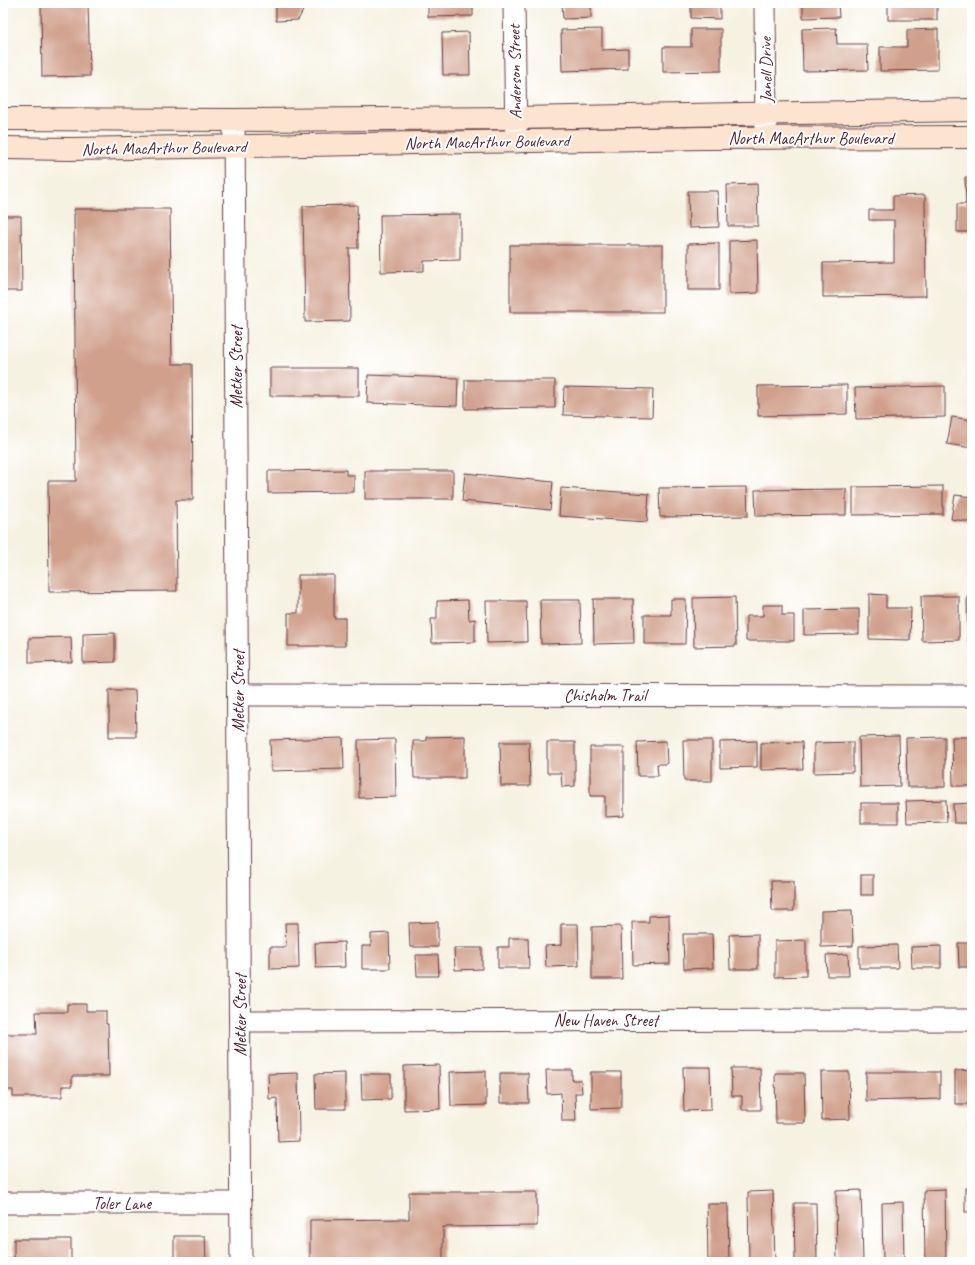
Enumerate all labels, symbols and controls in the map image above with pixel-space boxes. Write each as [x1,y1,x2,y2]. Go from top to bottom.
street label: Anderson Street [504,22,526,119]
street label: Janell Drive [755,35,777,104]
street label: North MacArthur Boulevard [729,128,896,149]
street label: North MacArthur Boulevard [404,130,572,154]
street label: North MacArthur Boulevard [81,136,249,160]
street label: Metker Street [226,323,247,408]
street label: Metker Street [228,647,249,732]
street label: Chisholm Trail [564,685,649,706]
street label: Metker Street [230,971,251,1056]
street label: New Haven Street [554,1010,661,1031]
street label: Toler Lane [93,1193,153,1214]

